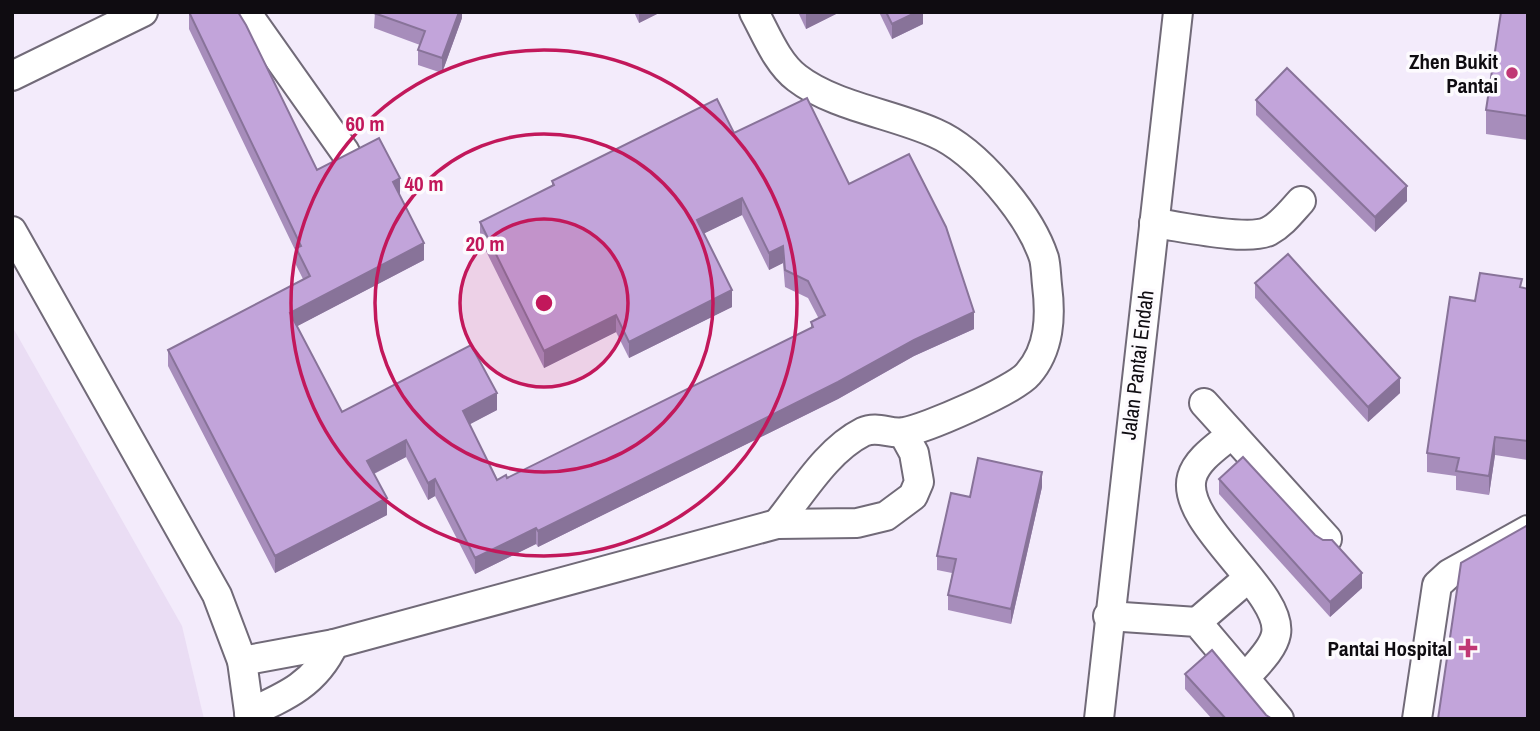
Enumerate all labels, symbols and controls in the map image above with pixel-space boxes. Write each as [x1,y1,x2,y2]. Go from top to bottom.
place label: Zhen Bukit Pantai [1409,47,1498,100]
marker: Zhen Bukit Pantai [1504,65,1520,81]
text: 60 m [345,109,385,138]
text: 40 m [404,169,444,198]
text: 20 m [465,229,505,258]
street label: Jalan Pantai Endah [1113,289,1161,441]
centre of rings [532,291,556,315]
place label: Pantai Hospital [1328,634,1452,663]
marker: Pantai Hospital [1458,638,1478,658]

